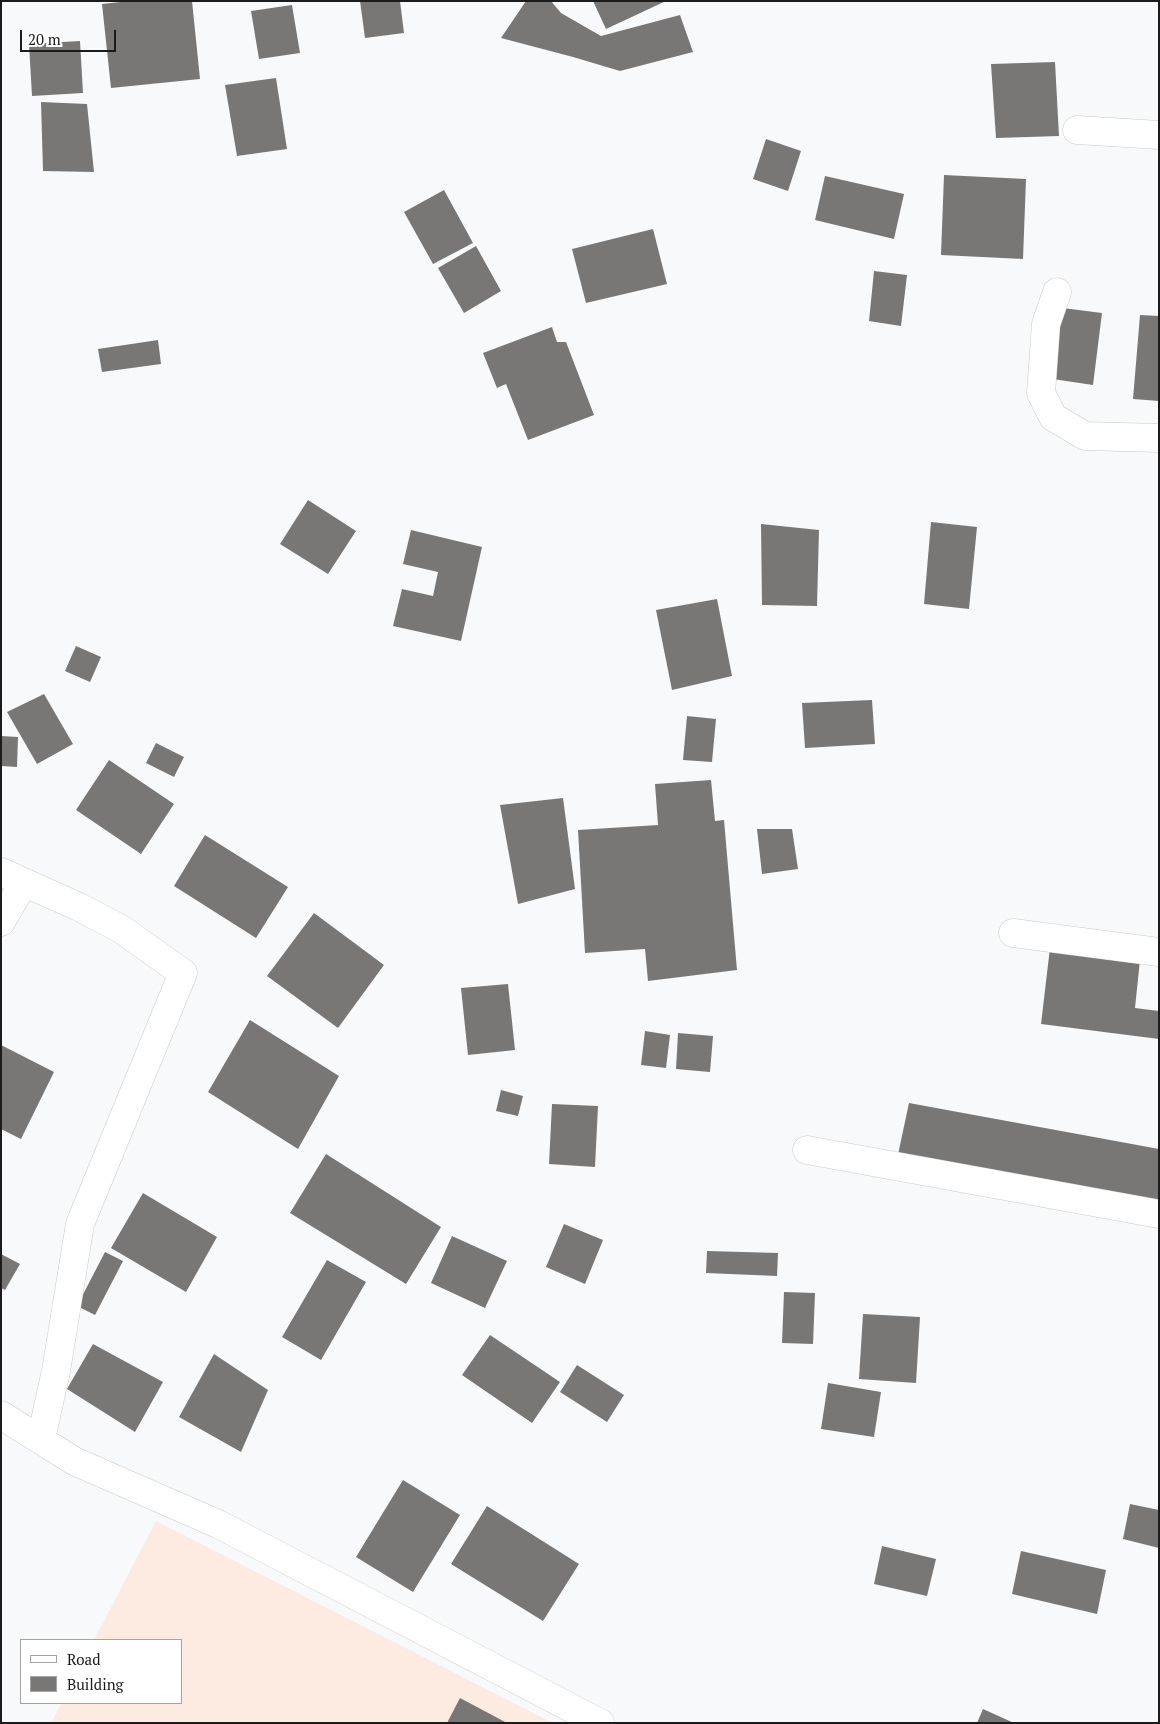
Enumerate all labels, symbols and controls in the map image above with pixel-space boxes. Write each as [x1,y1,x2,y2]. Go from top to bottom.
scale bar [22,20,119,52]
text: 20 m [28,29,61,49]
legend [20,1639,182,1704]
text: Road [67,1649,100,1669]
text: Building [67,1674,124,1694]

